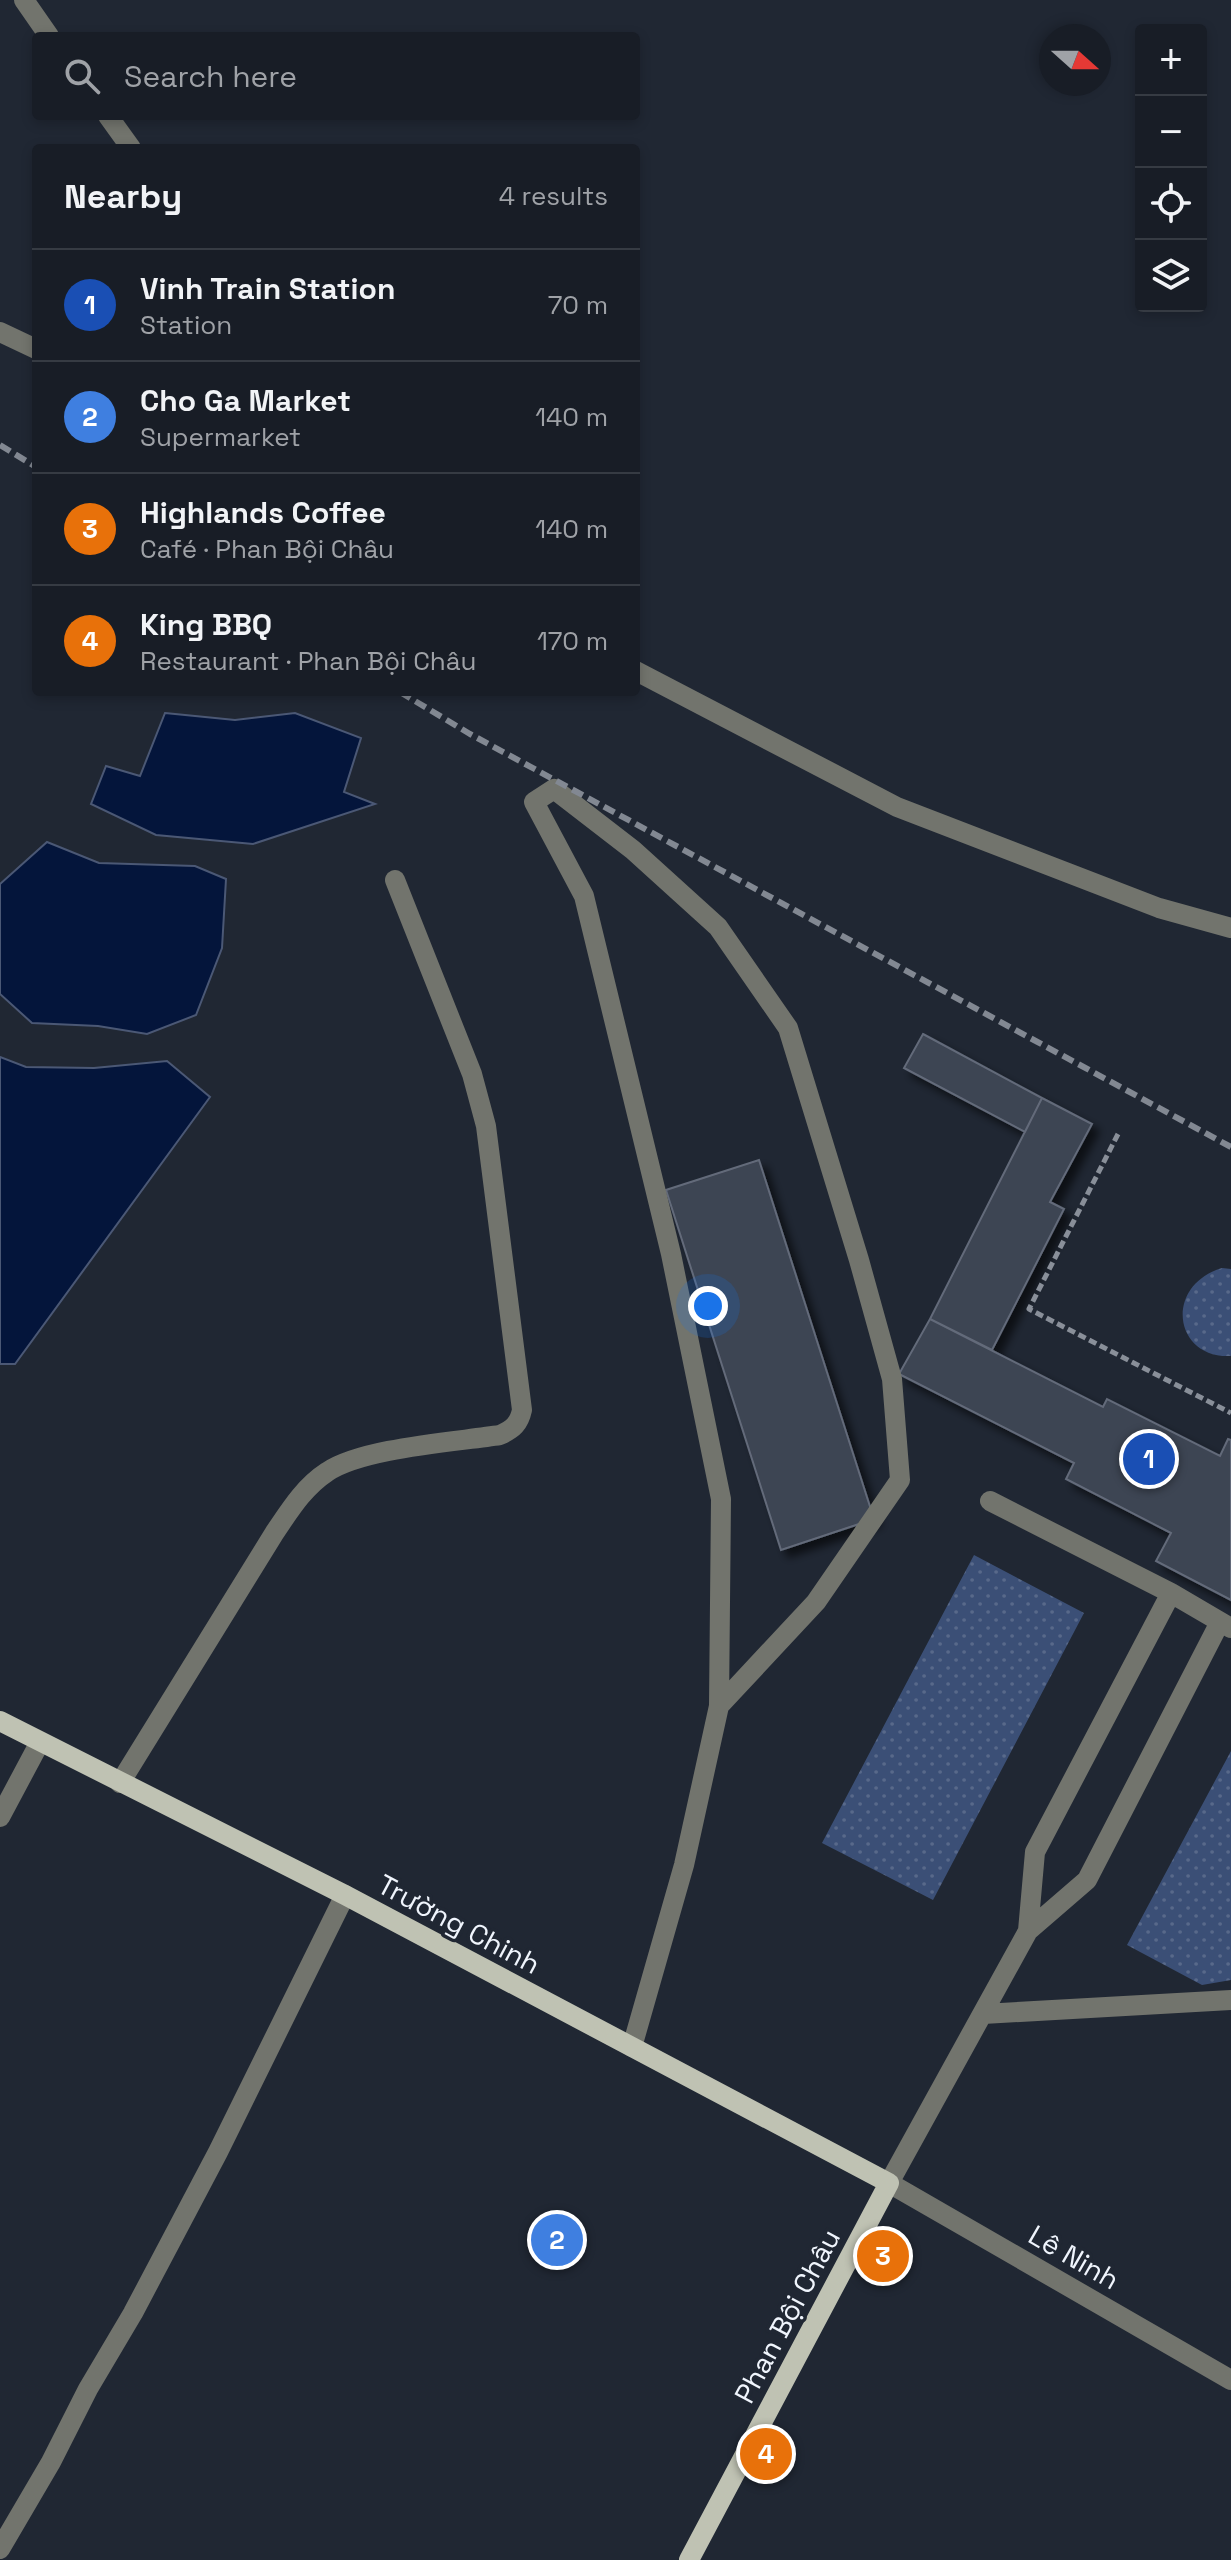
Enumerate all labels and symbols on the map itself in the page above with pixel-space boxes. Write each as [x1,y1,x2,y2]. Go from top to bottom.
north arrow [1039,24,1111,96]
your location [688,1286,728,1326]
pin: 1 [1123,1429,1175,1489]
street label: Trường Chinh [372,1866,546,1982]
pin: 2 [531,2210,583,2270]
street label: Lê Ninh [1022,2217,1126,2297]
street label: Phan Bội Châu [726,2223,848,2409]
pin: 3 [857,2226,909,2286]
pin: 4 [740,2424,792,2484]

